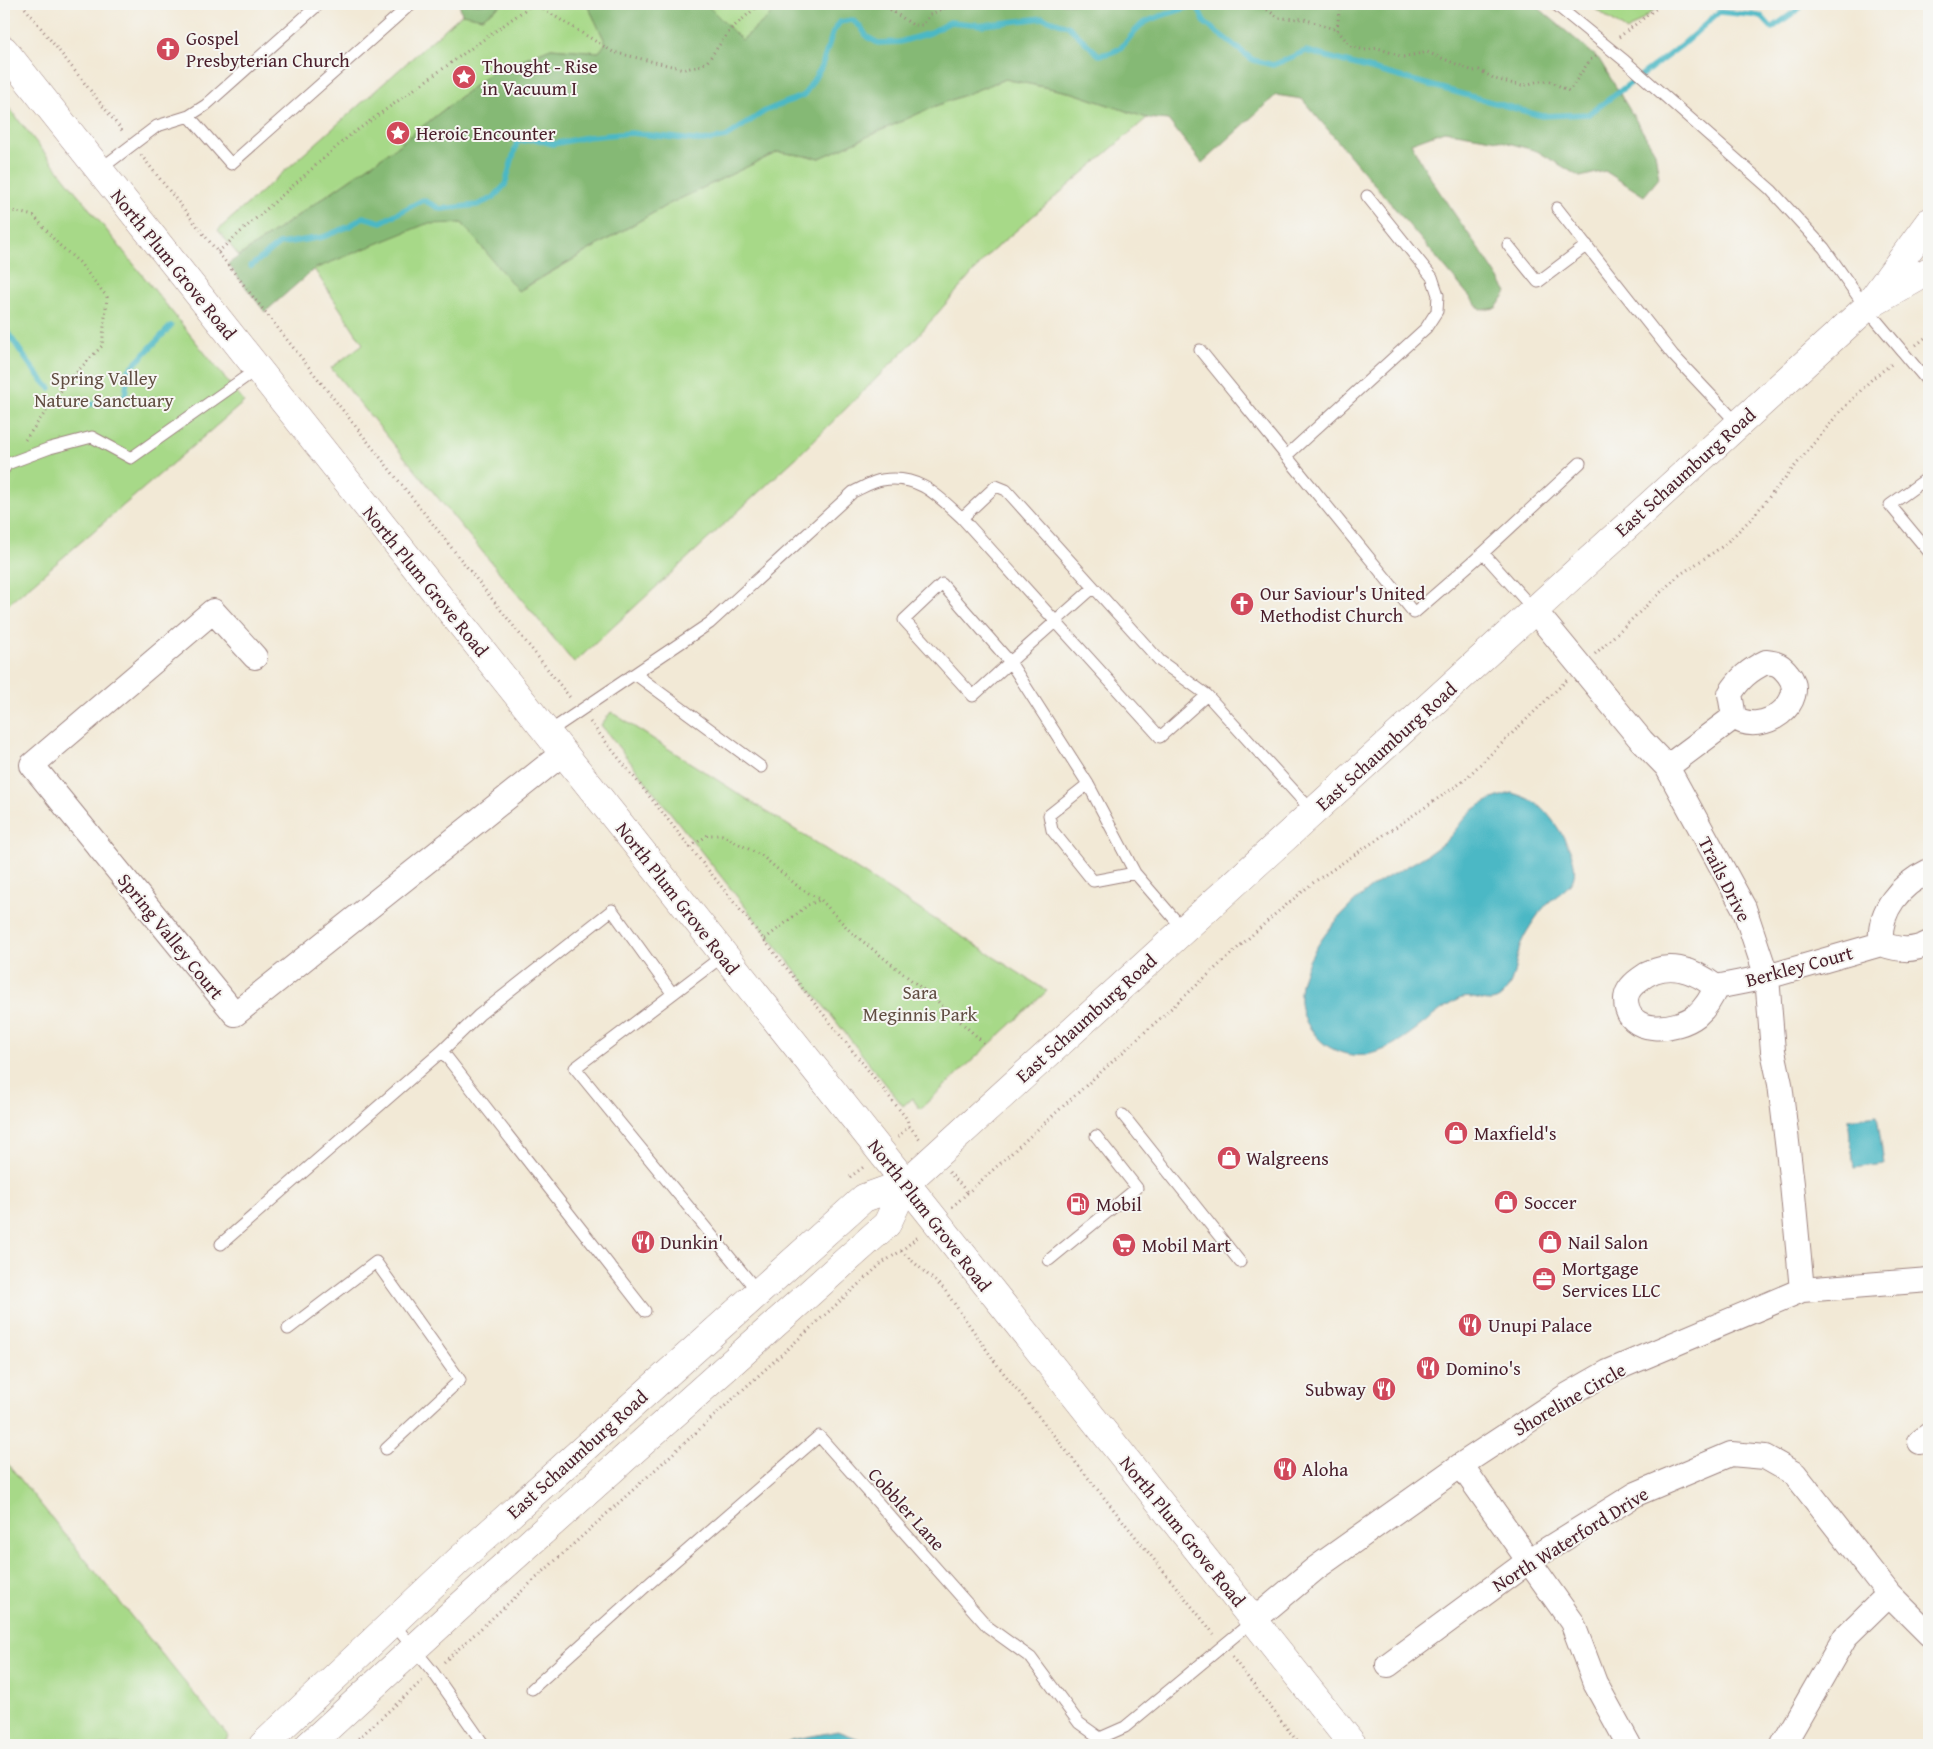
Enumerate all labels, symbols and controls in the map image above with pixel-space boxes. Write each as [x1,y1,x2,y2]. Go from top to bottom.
place label: Gospel Presbyterian Church [186,24,350,74]
church icon: Gospel Presbyterian Church [155,36,181,62]
place label: Thought - Rise in Vacuum I [482,52,598,102]
place icon: Thought - Rise in Vacuum I [451,64,477,90]
place label: Heroic Encounter [416,119,556,147]
place icon: Heroic Encounter [385,120,411,146]
street label: North Plum Grove Road [104,183,244,346]
park label: Spring Valley Nature Sanctuary [34,364,174,414]
street label: East Schaumburg Road [1608,400,1762,543]
street label: North Plum Grove Road [356,500,496,663]
place label: Our Saviour's United Methodist Church [1260,579,1426,629]
church icon: Our Saviour's United Methodist Church [1229,591,1255,617]
street label: East Schaumburg Road [1309,674,1463,817]
street label: North Plum Grove Road [609,816,747,981]
street label: Trails Drive [1692,832,1758,927]
street label: Spring Valley Court [111,867,231,1005]
street label: Berkley Court [1742,938,1856,994]
street label: East Schaumburg Road [1009,946,1163,1089]
park label: Sara Meginnis Park [863,978,978,1028]
place label: Maxfield's [1474,1119,1557,1147]
shop icon: Maxfield's [1443,1120,1469,1146]
street label: North Plum Grove Road [861,1133,999,1298]
place label: Walgreens [1246,1144,1329,1172]
shop icon: Walgreens [1216,1145,1242,1171]
place label: Soccer [1524,1188,1577,1216]
shop icon: Soccer [1493,1189,1519,1215]
place label: Mobil [1096,1190,1142,1218]
fuel station icon: Mobil [1065,1191,1091,1217]
place label: Dunkin' [660,1228,723,1256]
place label: Nail Salon [1568,1228,1649,1256]
restaurant icon: Dunkin' [630,1229,656,1255]
shop icon: Nail Salon [1537,1229,1563,1255]
place label: Mobil Mart [1142,1231,1231,1259]
supermarket icon: Mobil Mart [1111,1232,1137,1258]
place label: Mortgage Services LLC [1562,1254,1661,1304]
office icon: Mortgage Services LLC [1531,1266,1557,1292]
place label: Unupi Palace [1488,1311,1592,1339]
restaurant icon: Unupi Palace [1457,1312,1483,1338]
place label: Domino's [1446,1354,1521,1382]
restaurant icon: Domino's [1415,1355,1441,1381]
street label: Shoreline Circle [1507,1355,1631,1443]
place label: Subway [1305,1375,1367,1403]
restaurant icon: Subway [1371,1376,1397,1402]
street label: East Schaumburg Road [500,1382,654,1525]
street label: North Plum Grove Road [1113,1450,1253,1613]
place label: Aloha [1302,1455,1348,1483]
restaurant icon: Aloha [1272,1456,1298,1482]
street label: Cobbler Lane [862,1461,952,1557]
street label: North Waterford Drive [1486,1479,1654,1598]

